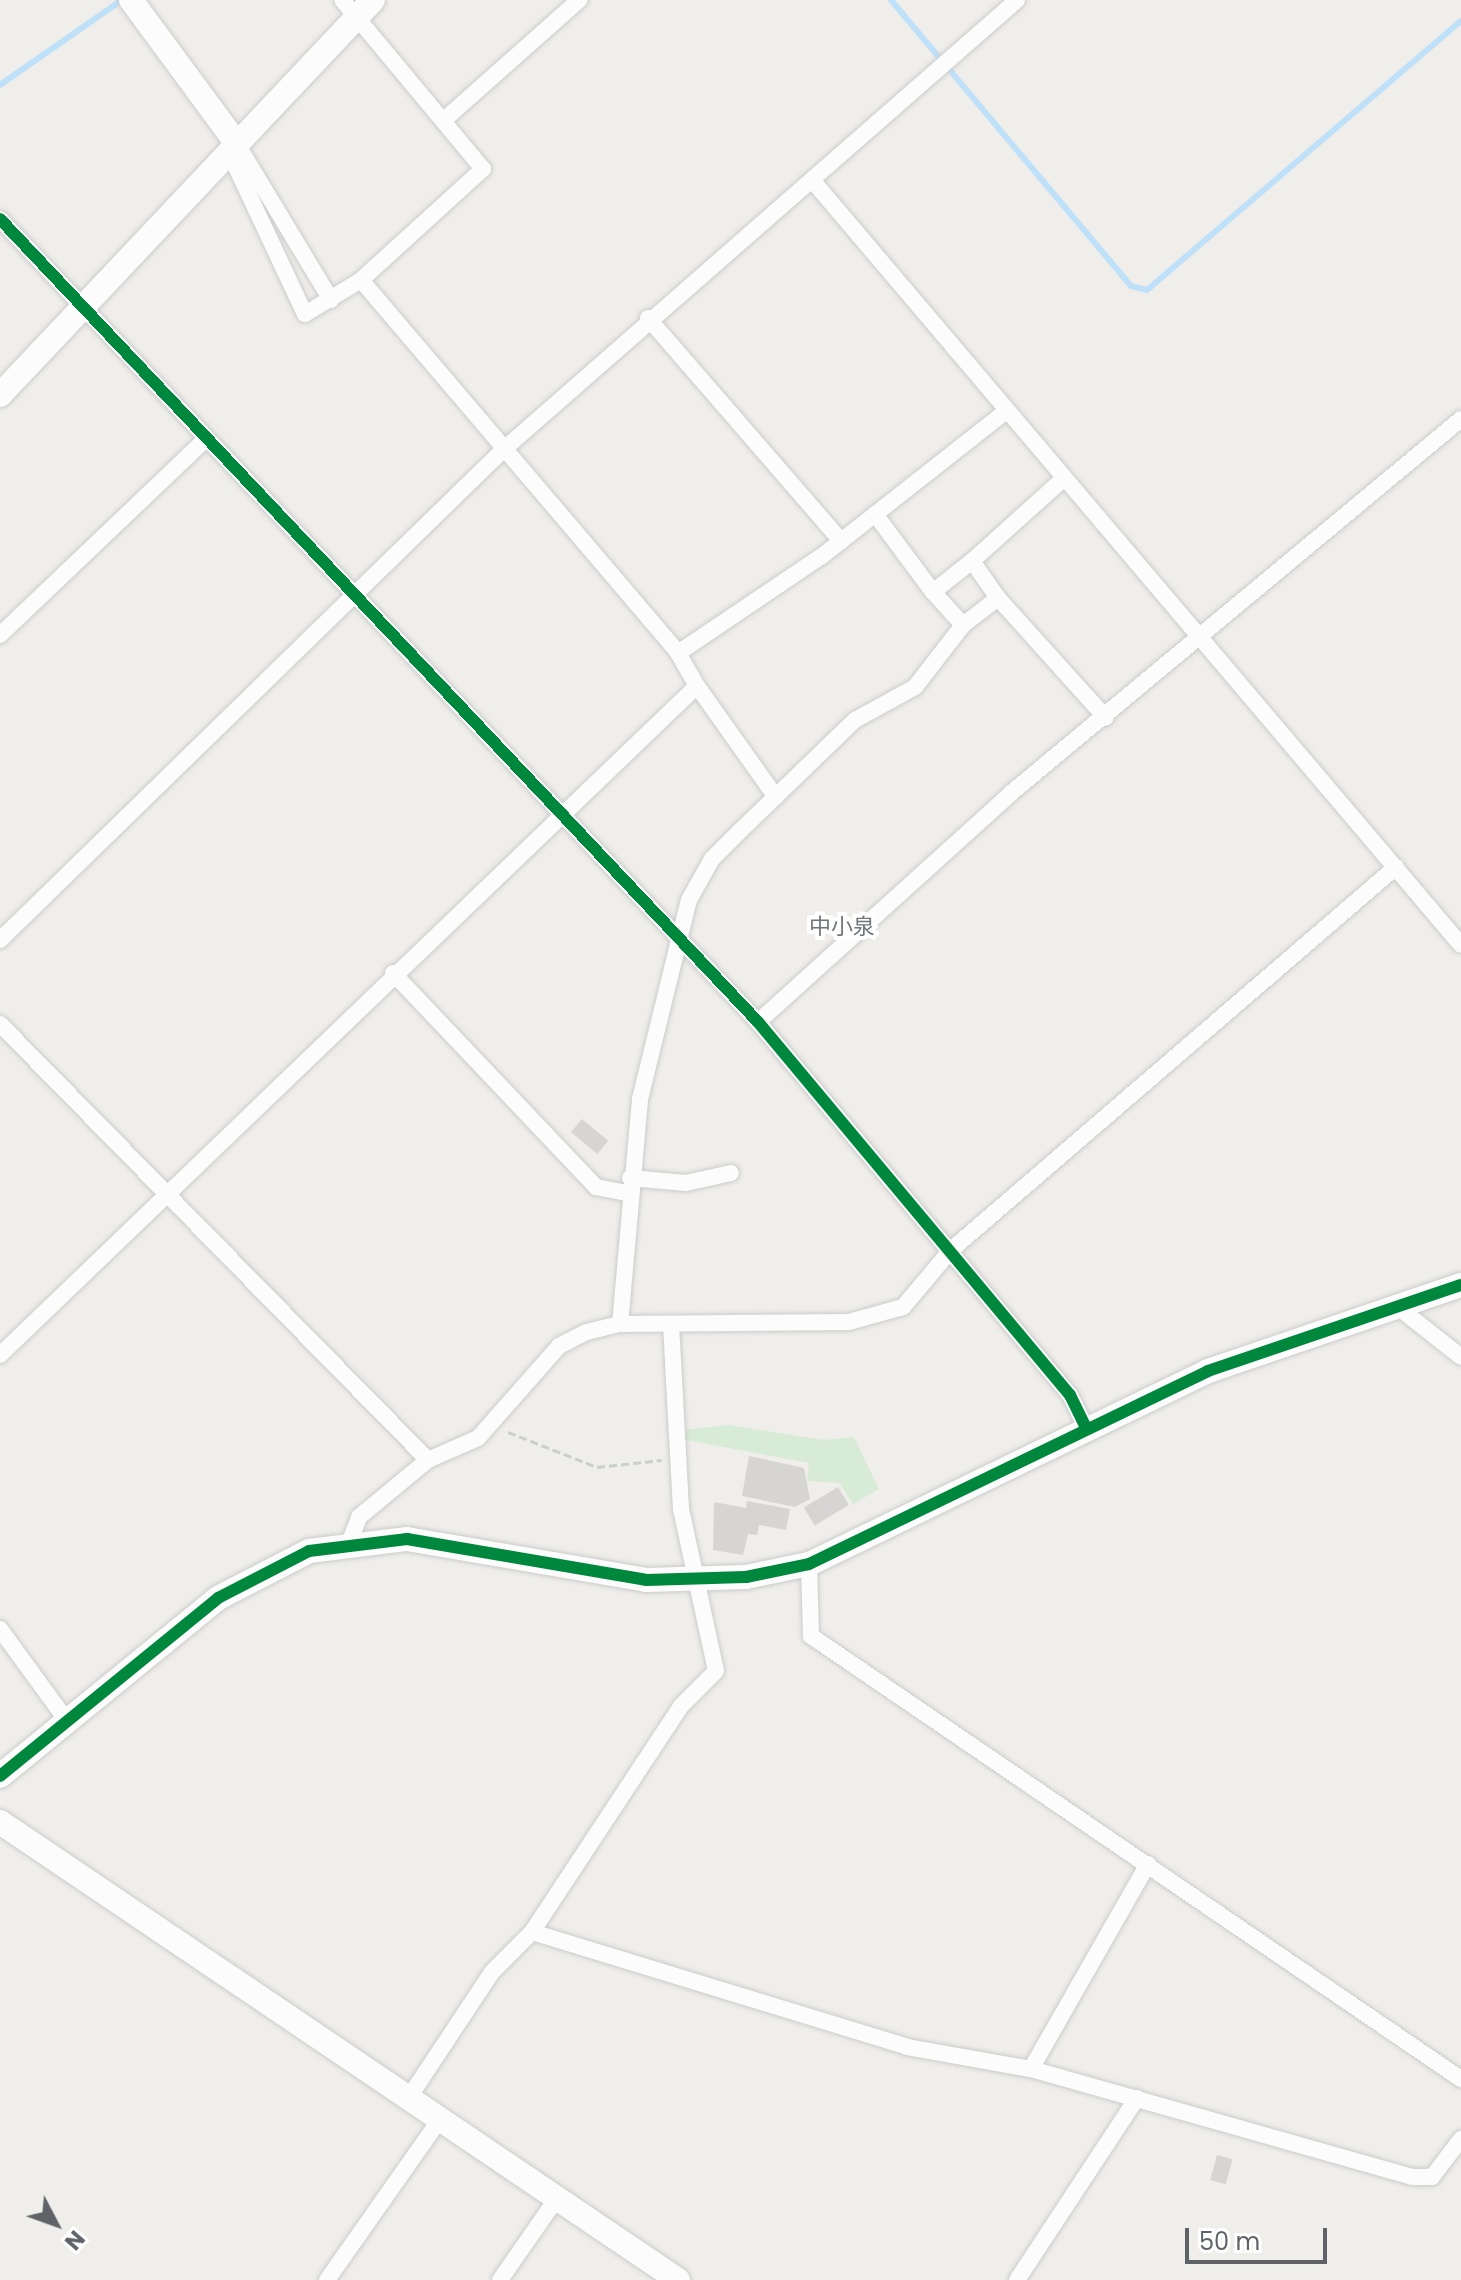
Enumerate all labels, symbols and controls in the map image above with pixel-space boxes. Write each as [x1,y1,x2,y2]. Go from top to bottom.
district label: 中小泉 [809,914,875,940]
north arrow [16,2184,96,2264]
scale bar [1189,2212,1331,2262]
text: N [57,2224,92,2256]
text: 50 m [1199,2225,1260,2258]

